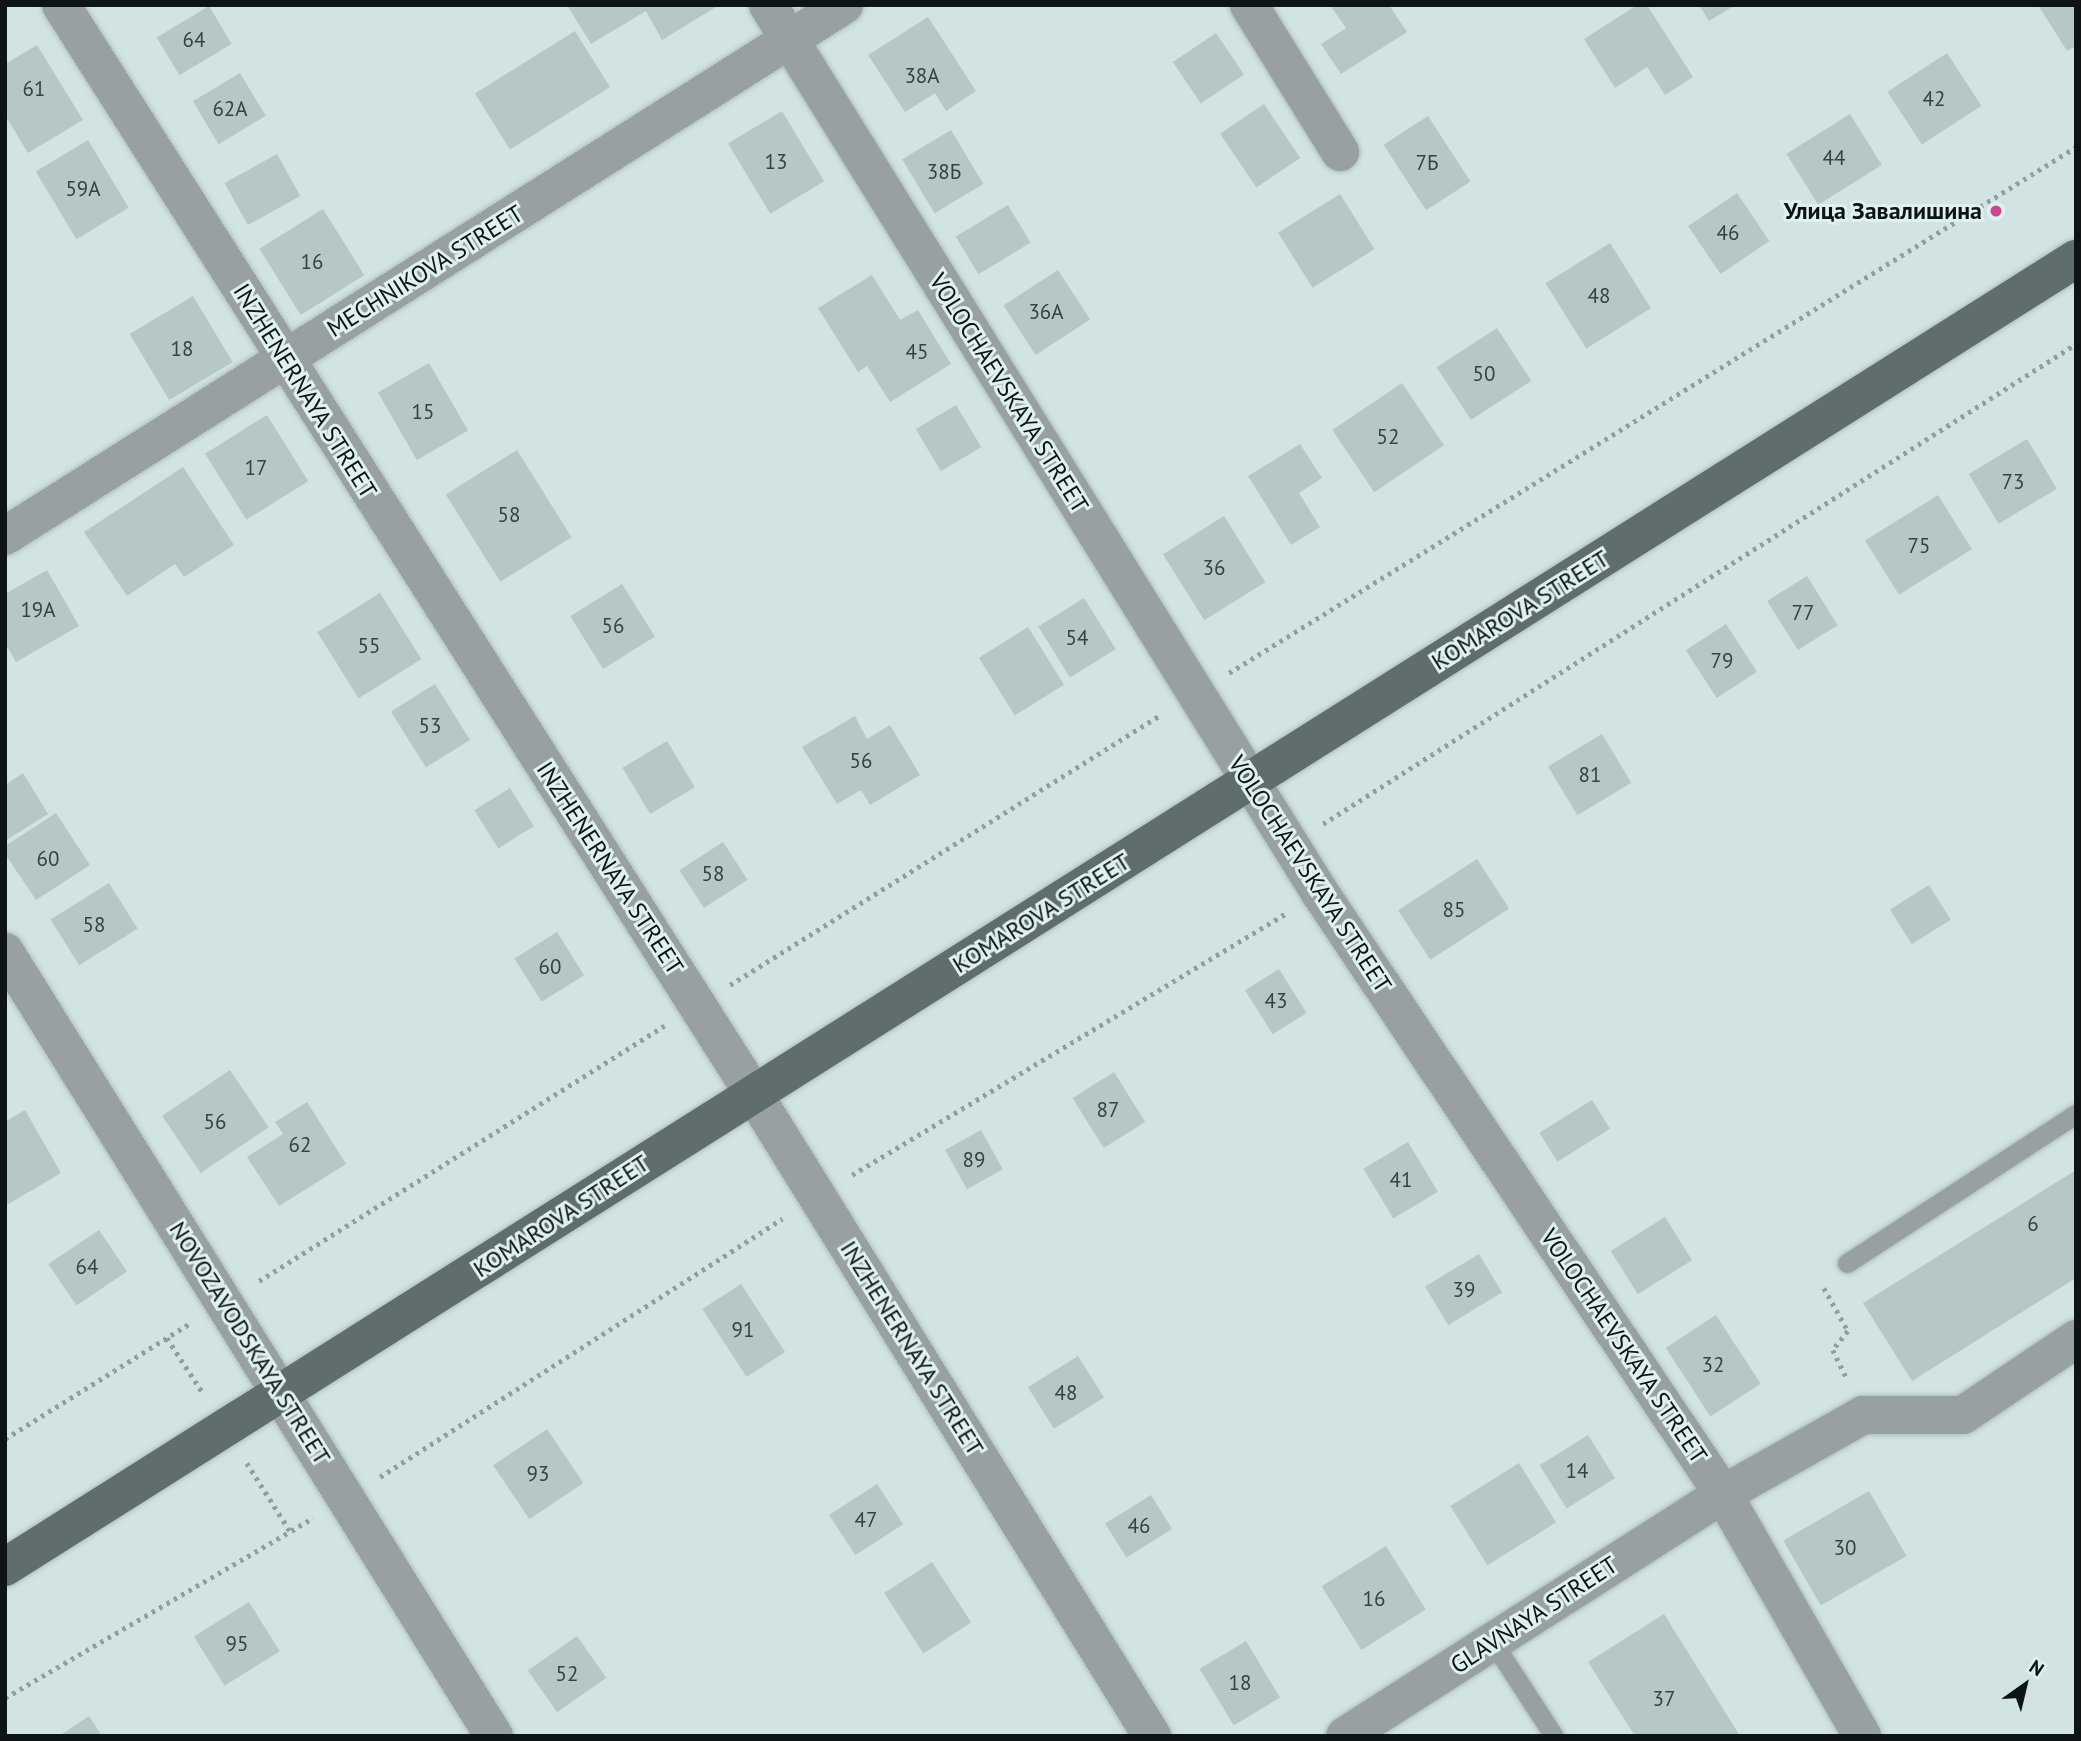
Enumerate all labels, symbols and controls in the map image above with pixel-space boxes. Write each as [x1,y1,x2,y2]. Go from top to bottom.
house number: 64 [183,27,205,53]
house number: 38А [904,63,940,89]
house number: 61 [23,76,45,102]
house number: 42 [1923,86,1945,112]
house number: 62А [212,96,248,122]
house number: 44 [1823,145,1845,171]
house number: 13 [765,149,787,175]
house number: 7Б [1416,150,1438,176]
house number: 38Б [927,159,961,185]
house number: 59А [65,176,101,202]
place label: Улица Завалишина [1784,197,1982,225]
street label: MECHNIKOVA STREET [321,199,529,343]
marker: Улица Завалишина [1988,203,2004,219]
house number: 46 [1717,220,1739,246]
house number: 16 [301,249,323,275]
street label: VOLOCHAEVSKAYA STREET [923,268,1095,518]
street label: INZHENERNAYA STREET [227,278,383,504]
house number: 48 [1588,283,1610,309]
house number: 36А [1028,299,1064,325]
house number: 18 [171,336,193,362]
house number: 45 [906,339,928,365]
house number: 50 [1473,361,1495,387]
house number: 15 [412,399,434,425]
house number: 52 [1377,424,1399,450]
house number: 17 [245,455,267,481]
house number: 73 [2002,469,2024,495]
house number: 58 [498,502,520,528]
house number: 75 [1908,533,1930,559]
street label: KOMAROVA STREET [1426,544,1614,676]
house number: 36 [1203,555,1225,581]
house number: 19А [20,597,56,623]
house number: 77 [1792,600,1814,626]
house number: 56 [602,613,624,639]
house number: 54 [1066,625,1088,651]
house number: 55 [358,633,380,659]
house number: 79 [1711,648,1733,674]
house number: 53 [419,713,441,739]
house number: 56 [850,748,872,774]
street label: VOLOCHAEVSKAYA STREET [1222,750,1398,998]
street label: INZHENERNAYA STREET [530,756,690,980]
house number: 81 [1579,762,1601,788]
house number: 60 [37,846,59,872]
street label: KOMAROVA STREET [947,847,1135,979]
house number: 58 [702,861,724,887]
house number: 85 [1443,897,1465,923]
house number: 58 [83,912,105,938]
house number: 60 [539,954,561,980]
house number: 43 [1265,988,1287,1014]
house number: 87 [1097,1097,1119,1123]
house number: 56 [204,1109,226,1135]
house number: 62 [289,1132,311,1158]
house number: 89 [963,1147,985,1173]
street label: KOMAROVA STREET [467,1148,655,1284]
house number: 41 [1390,1167,1412,1193]
house number: 6 [2027,1211,2039,1237]
street label: NOVOZAVODSKAYA STREET [163,1216,337,1470]
street label: VOLOCHAEVSKAYA STREET [1534,1223,1714,1469]
street label: INZHENERNAYA STREET [834,1235,990,1461]
house number: 64 [76,1254,98,1280]
house number: 39 [1453,1277,1475,1303]
house number: 91 [732,1317,754,1343]
house number: 32 [1702,1352,1724,1378]
house number: 48 [1055,1380,1077,1406]
house number: 14 [1566,1458,1588,1484]
house number: 93 [527,1461,549,1487]
house number: 47 [855,1507,877,1533]
house number: 46 [1128,1513,1150,1539]
house number: 30 [1834,1535,1856,1561]
street label: GLAVNAYA STREET [1445,1550,1623,1680]
house number: 16 [1363,1586,1385,1612]
house number: 95 [226,1631,248,1657]
north arrow [1990,1650,2060,1720]
text: N [2025,1654,2049,1681]
house number: 52 [556,1661,578,1687]
house number: 18 [1229,1670,1251,1696]
house number: 37 [1653,1686,1675,1712]

